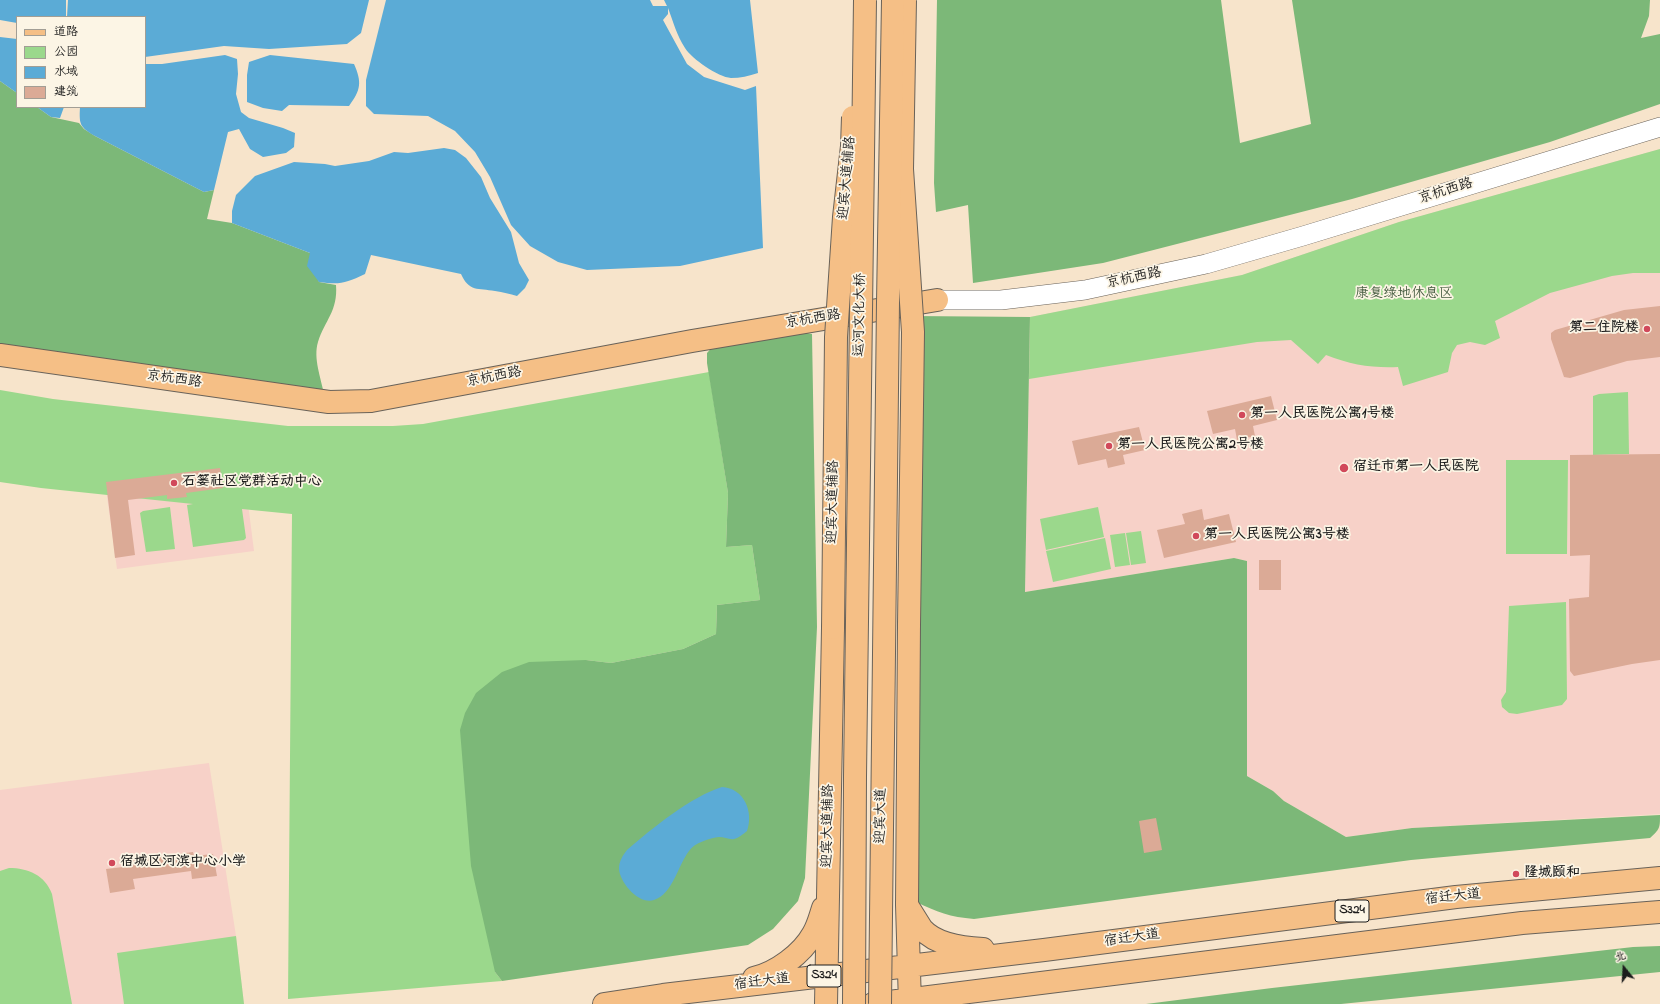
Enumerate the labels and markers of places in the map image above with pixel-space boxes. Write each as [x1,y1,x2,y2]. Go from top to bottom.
place label: 第二住院楼 [1569,321,1639,337]
marker: 第二住院楼 [1642,324,1652,334]
place label: 第一人民医院公寓1号楼 [1250,407,1394,423]
marker: 第一人民医院公寓1号楼 [1237,410,1247,420]
place label: 第一人民医院公寓2号楼 [1117,438,1264,454]
marker: 第一人民医院公寓2号楼 [1104,441,1114,451]
place label: 宿迁市第一人民医院 [1353,460,1479,476]
marker: 宿迁市第一人民医院 [1338,462,1350,474]
place label: 石篓社区党群活动中心 [182,475,322,491]
marker: 石篓社区党群活动中心 [169,478,179,488]
place label: 第一人民医院公寓3号楼 [1204,528,1350,544]
marker: 第一人民医院公寓3号楼 [1191,531,1201,541]
place label: 宿城区河滨中心小学 [120,855,246,871]
marker: 宿城区河滨中心小学 [107,858,117,868]
place label: 隆城颐和 [1524,866,1580,882]
marker: 隆城颐和 [1511,869,1521,879]

